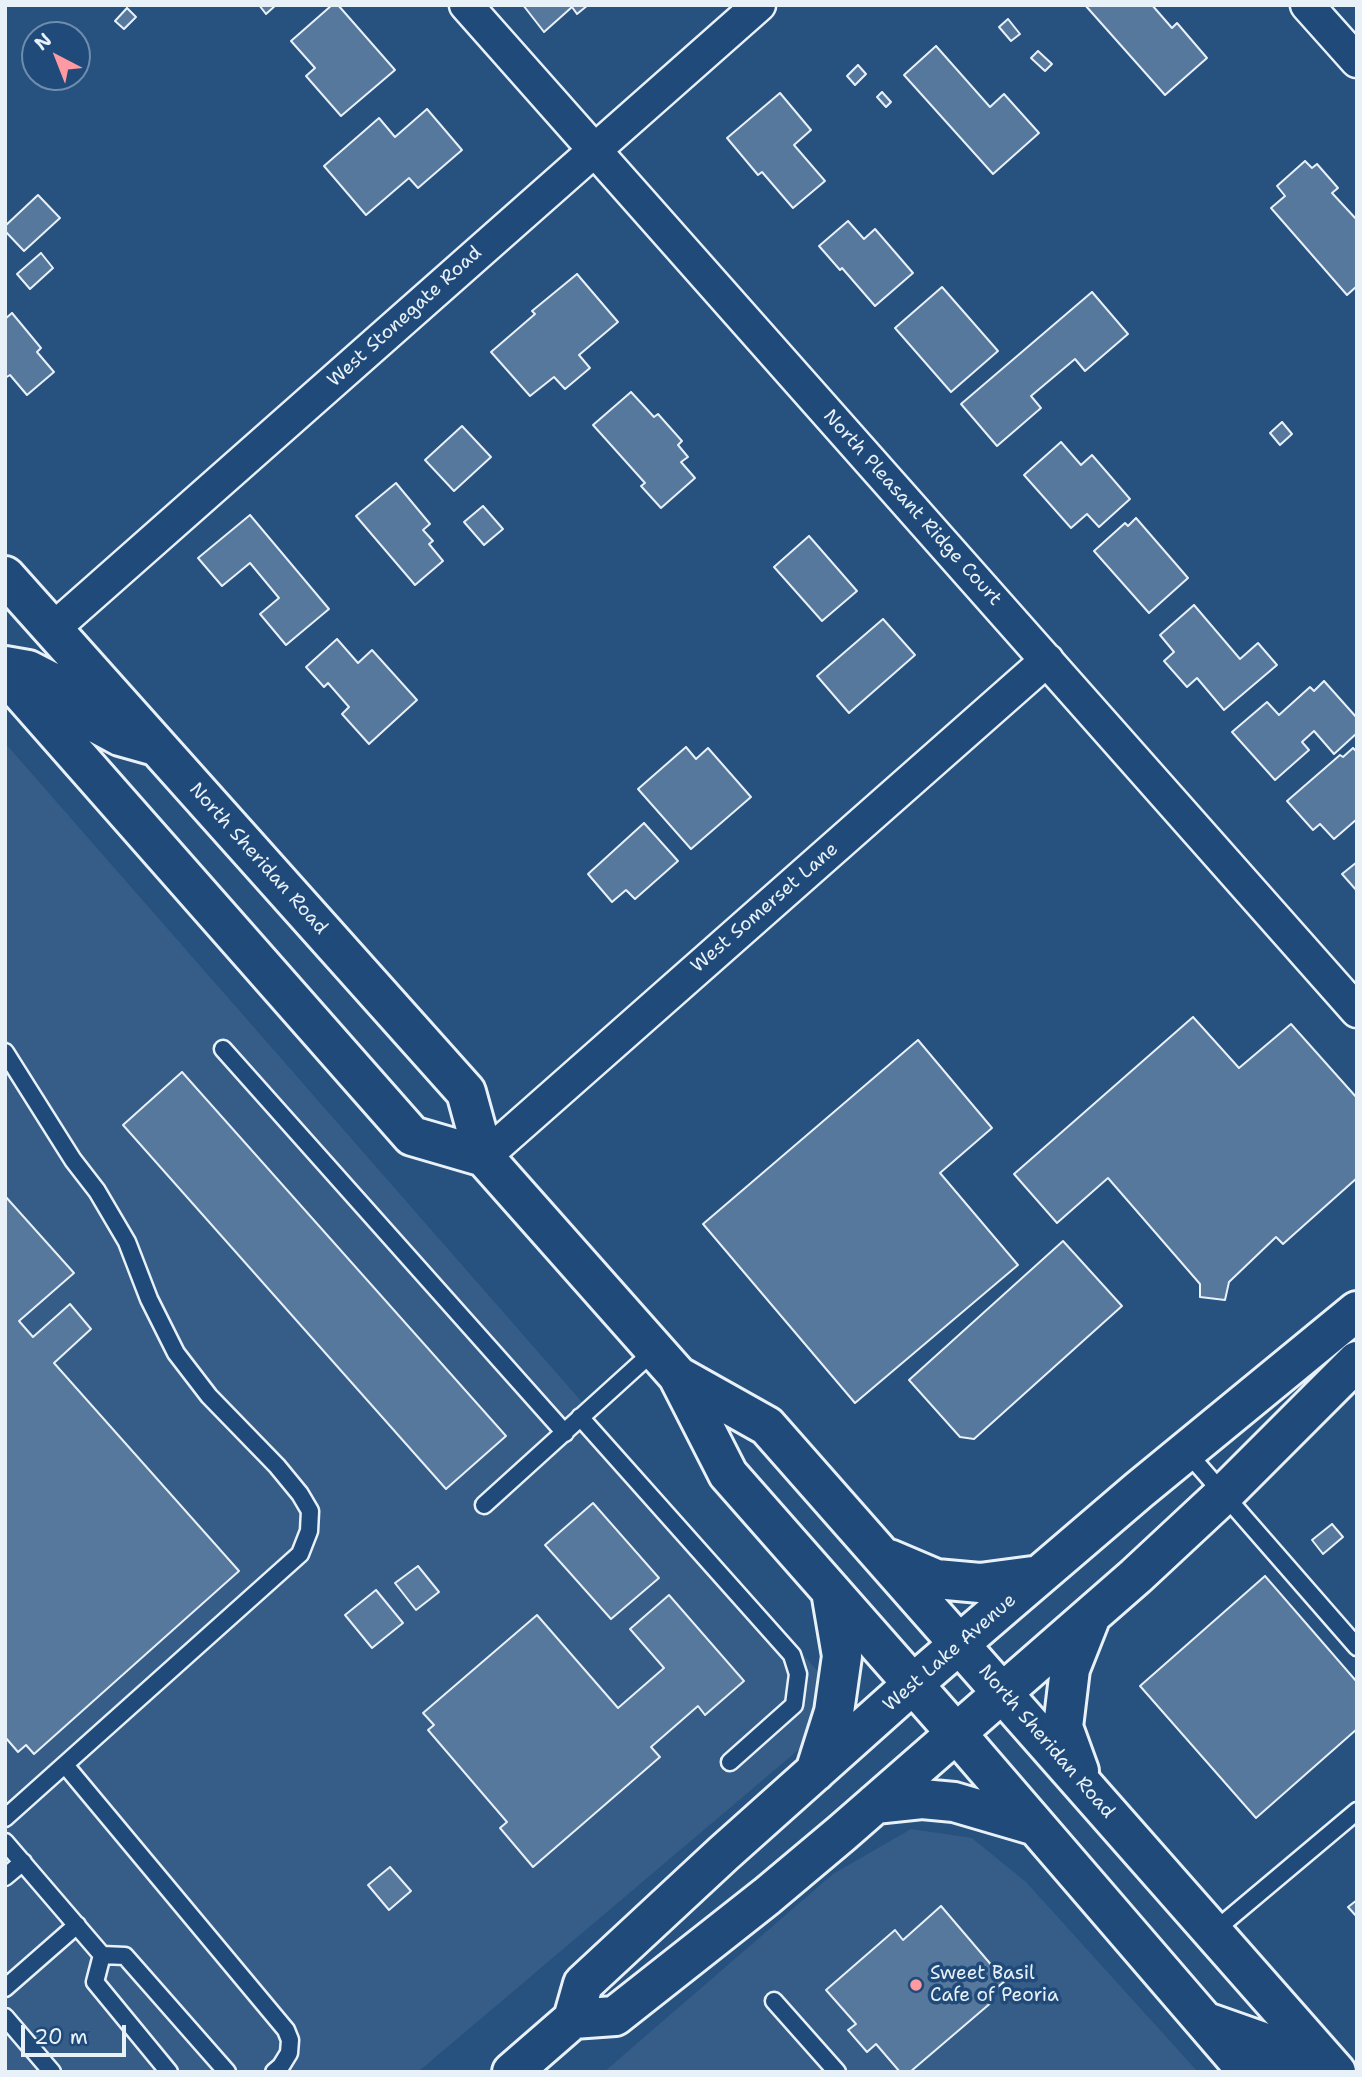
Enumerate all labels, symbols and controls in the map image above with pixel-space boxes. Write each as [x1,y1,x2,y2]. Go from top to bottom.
north arrow [21,21,91,91]
text: N [29,27,57,56]
street label: West Stonegate Road [323,242,487,392]
street label: North Pleasant Ridge Court [818,405,1006,611]
street label: North Sheridan Road [184,779,332,939]
street label: West Somerset Lane [687,838,843,978]
street label: West Lake Avenue [879,1589,1021,1717]
street label: North Sheridan Road [973,1661,1119,1823]
place label: Sweet Basil Cafe of Peoria [930,1963,1059,2007]
marker: Sweet Basil Cafe of Peoria [908,1977,924,1993]
scale bar [24,2010,130,2054]
text: 20 m [34,2023,88,2051]

